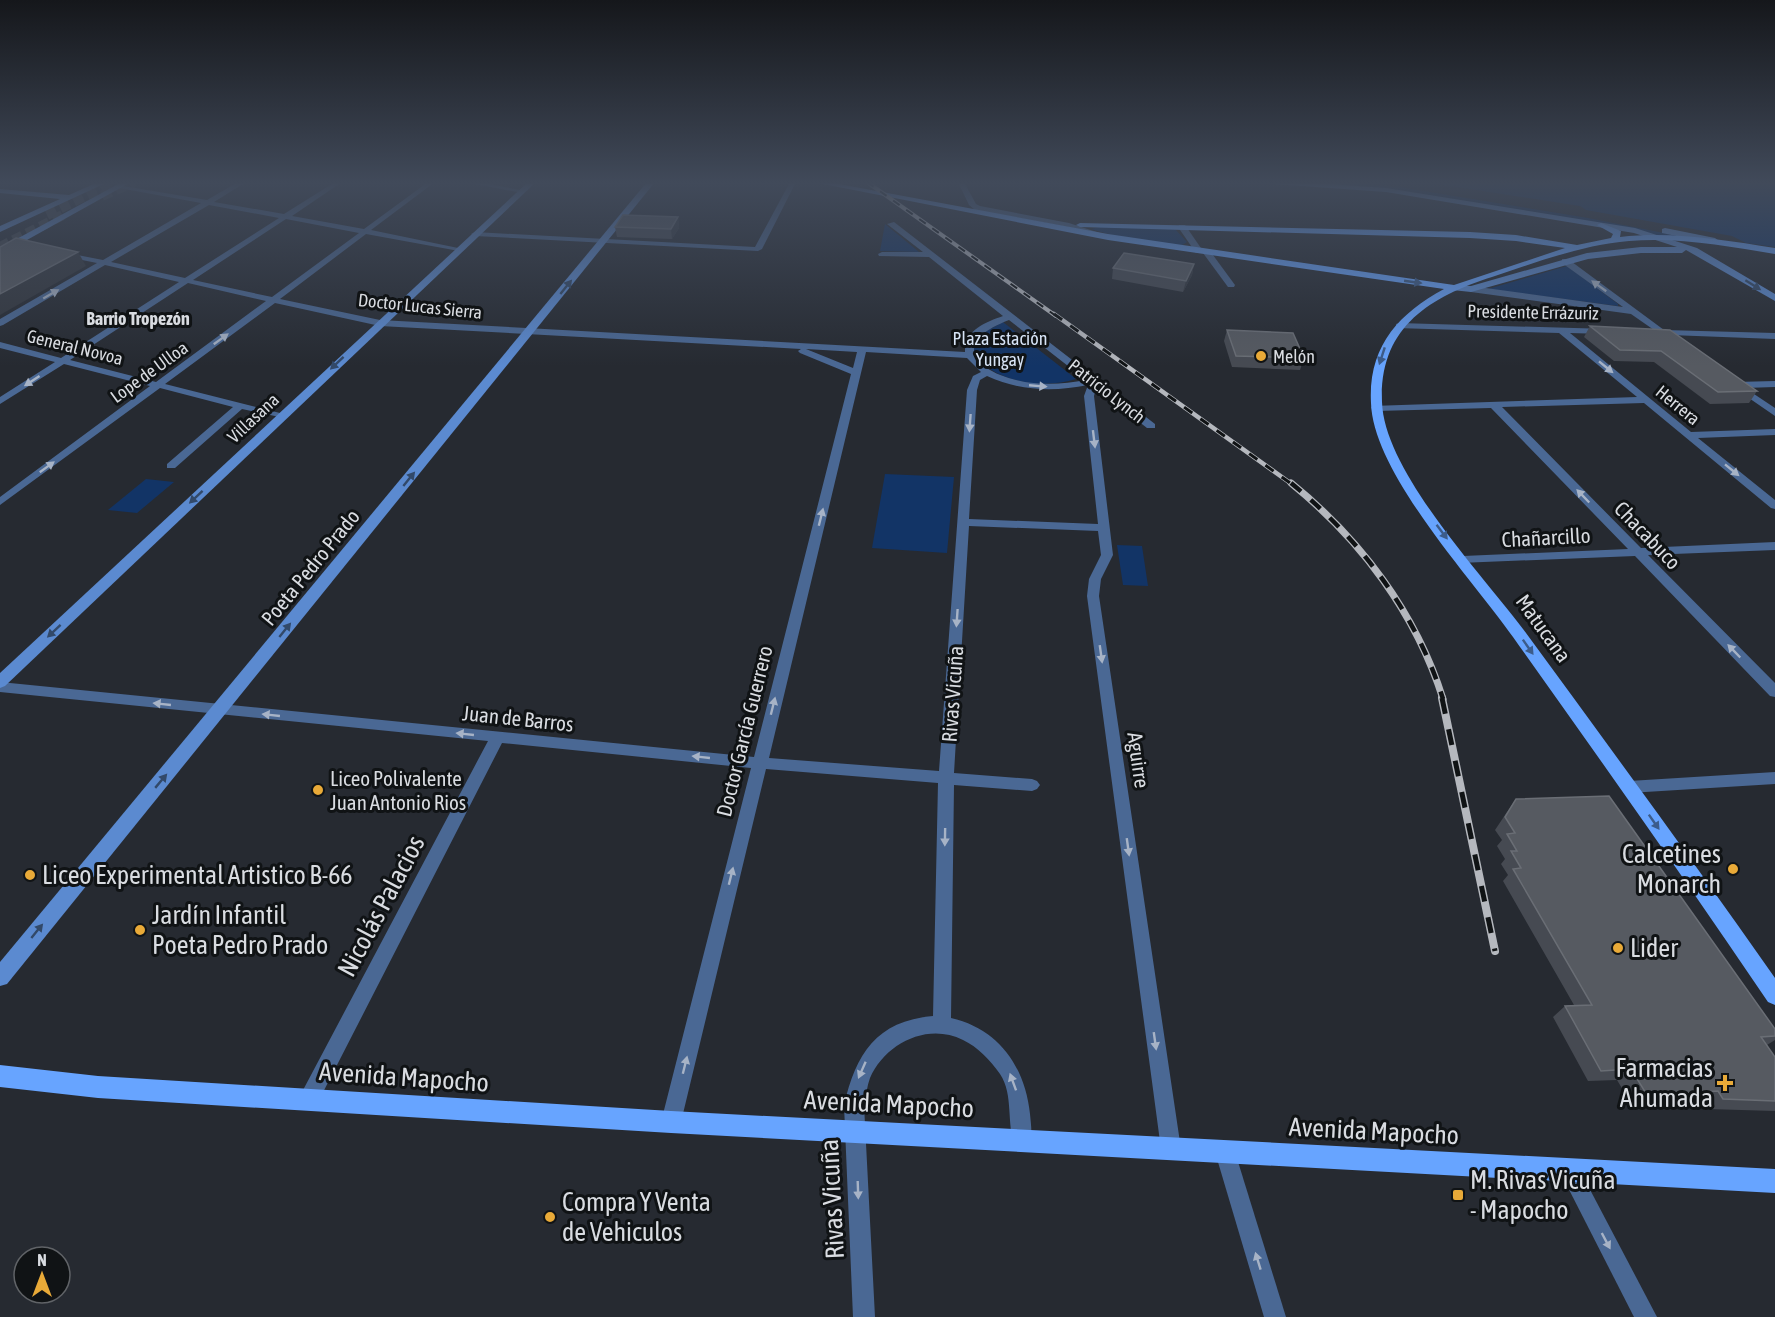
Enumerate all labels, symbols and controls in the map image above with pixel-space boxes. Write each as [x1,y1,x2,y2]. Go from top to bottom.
one-way arrow [1403,277,1422,286]
one-way arrow [559,279,572,295]
one-way arrow [1745,279,1761,290]
one-way arrow [1592,281,1607,293]
one-way arrow [43,288,59,299]
street label: Doctor Lucas Sierra [357,289,483,323]
street label: Presidente Errázuriz [1467,300,1599,324]
district label: Barrio Tropezón [86,308,190,329]
street label: General Novoa [25,325,125,369]
park label: Plaza Estación Yungay [953,328,1047,370]
one-way arrow [213,333,229,345]
street label: Lope de Ulloa [106,337,192,407]
place label: Melón [1273,346,1315,367]
one-way arrow [1377,347,1387,365]
marker: Melón [1254,349,1268,363]
street label: Patricio Lynch [1065,355,1149,427]
one-way arrow [330,356,345,370]
one-way arrow [1598,360,1613,373]
one-way arrow [23,375,40,386]
one-way arrow [1029,381,1048,391]
street label: Herrera [1652,381,1704,429]
street label: Villasana [223,389,283,447]
one-way arrow [965,413,974,432]
one-way arrow [1089,429,1099,448]
one-way arrow [39,461,55,473]
one-way arrow [1724,464,1740,477]
one-way arrow [402,472,414,487]
one-way arrow [1576,489,1590,504]
one-way arrow [188,490,203,504]
street label: Chacabuco [1610,496,1686,574]
street label: Poeta Pedro Prado [256,504,364,630]
one-way arrow [816,508,826,526]
street label: Chañarcillo [1501,523,1591,551]
one-way arrow [1436,524,1448,540]
street label: Matucana [1512,590,1576,666]
one-way arrow [952,608,962,627]
one-way arrow [278,623,291,638]
one-way arrow [47,624,62,637]
one-way arrow [1522,638,1534,654]
street label: Doctor García Guerrero [711,643,777,819]
one-way arrow [1727,643,1741,658]
street label: Rivas Vicuña [937,645,967,743]
one-way arrow [1097,645,1106,664]
one-way arrow [769,697,779,715]
one-way arrow [152,699,171,709]
street label: Juan de Barros [461,700,575,736]
one-way arrow [261,710,280,720]
one-way arrow [456,729,475,739]
street label: Aguirre [1123,730,1155,790]
one-way arrow [691,752,710,762]
place label: Liceo Polivalente Juan Antonio Rios [330,766,466,814]
one-way arrow [154,774,167,789]
marker: Liceo Polivalente Juan Antonio Rios [311,783,325,797]
one-way arrow [1648,813,1660,829]
one-way arrow [940,827,950,846]
street label: Nicolás Palacios [331,830,431,982]
one-way arrow [1124,838,1133,857]
place label: Calcetines Monarch [1622,839,1721,899]
place label: Liceo Experimental Artistico B-66 [42,860,353,890]
marker: Calcetines Monarch [1726,862,1740,876]
one-way arrow [727,867,737,885]
marker: Liceo Experimental Artistico B-66 [23,868,37,882]
place label: Jardín Infantil Poeta Pedro Prado [152,900,328,960]
one-way arrow [30,923,43,939]
marker: Jardín Infantil Poeta Pedro Prado [133,923,147,937]
place label: Lider [1630,933,1678,963]
marker: Lider [1611,941,1625,955]
one-way arrow [1151,1031,1160,1050]
place label: Farmacias Ahumada [1616,1053,1713,1113]
street label: Avenida Mapocho [318,1056,490,1098]
one-way arrow [680,1056,690,1074]
one-way arrow [857,1062,867,1080]
one-way arrow [1007,1073,1017,1091]
marker: Farmacias Ahumada [1718,1076,1732,1090]
street label: Avenida Mapocho [803,1085,975,1123]
street label: Avenida Mapocho [1288,1112,1460,1150]
street label: Rivas Vicuña [814,1138,850,1260]
place label: M. Rivas Vicuña - Mapocho [1470,1165,1615,1225]
one-way arrow [854,1181,863,1200]
place label: Compra Y Venta de Vehiculos [562,1187,711,1247]
marker: M. Rivas Vicuña - Mapocho [1451,1188,1465,1202]
marker: Compra Y Venta de Vehiculos [543,1210,557,1224]
one-way arrow [1601,1232,1611,1249]
north arrow [12,1245,72,1305]
text: N [37,1251,47,1269]
one-way arrow [1253,1252,1262,1270]

